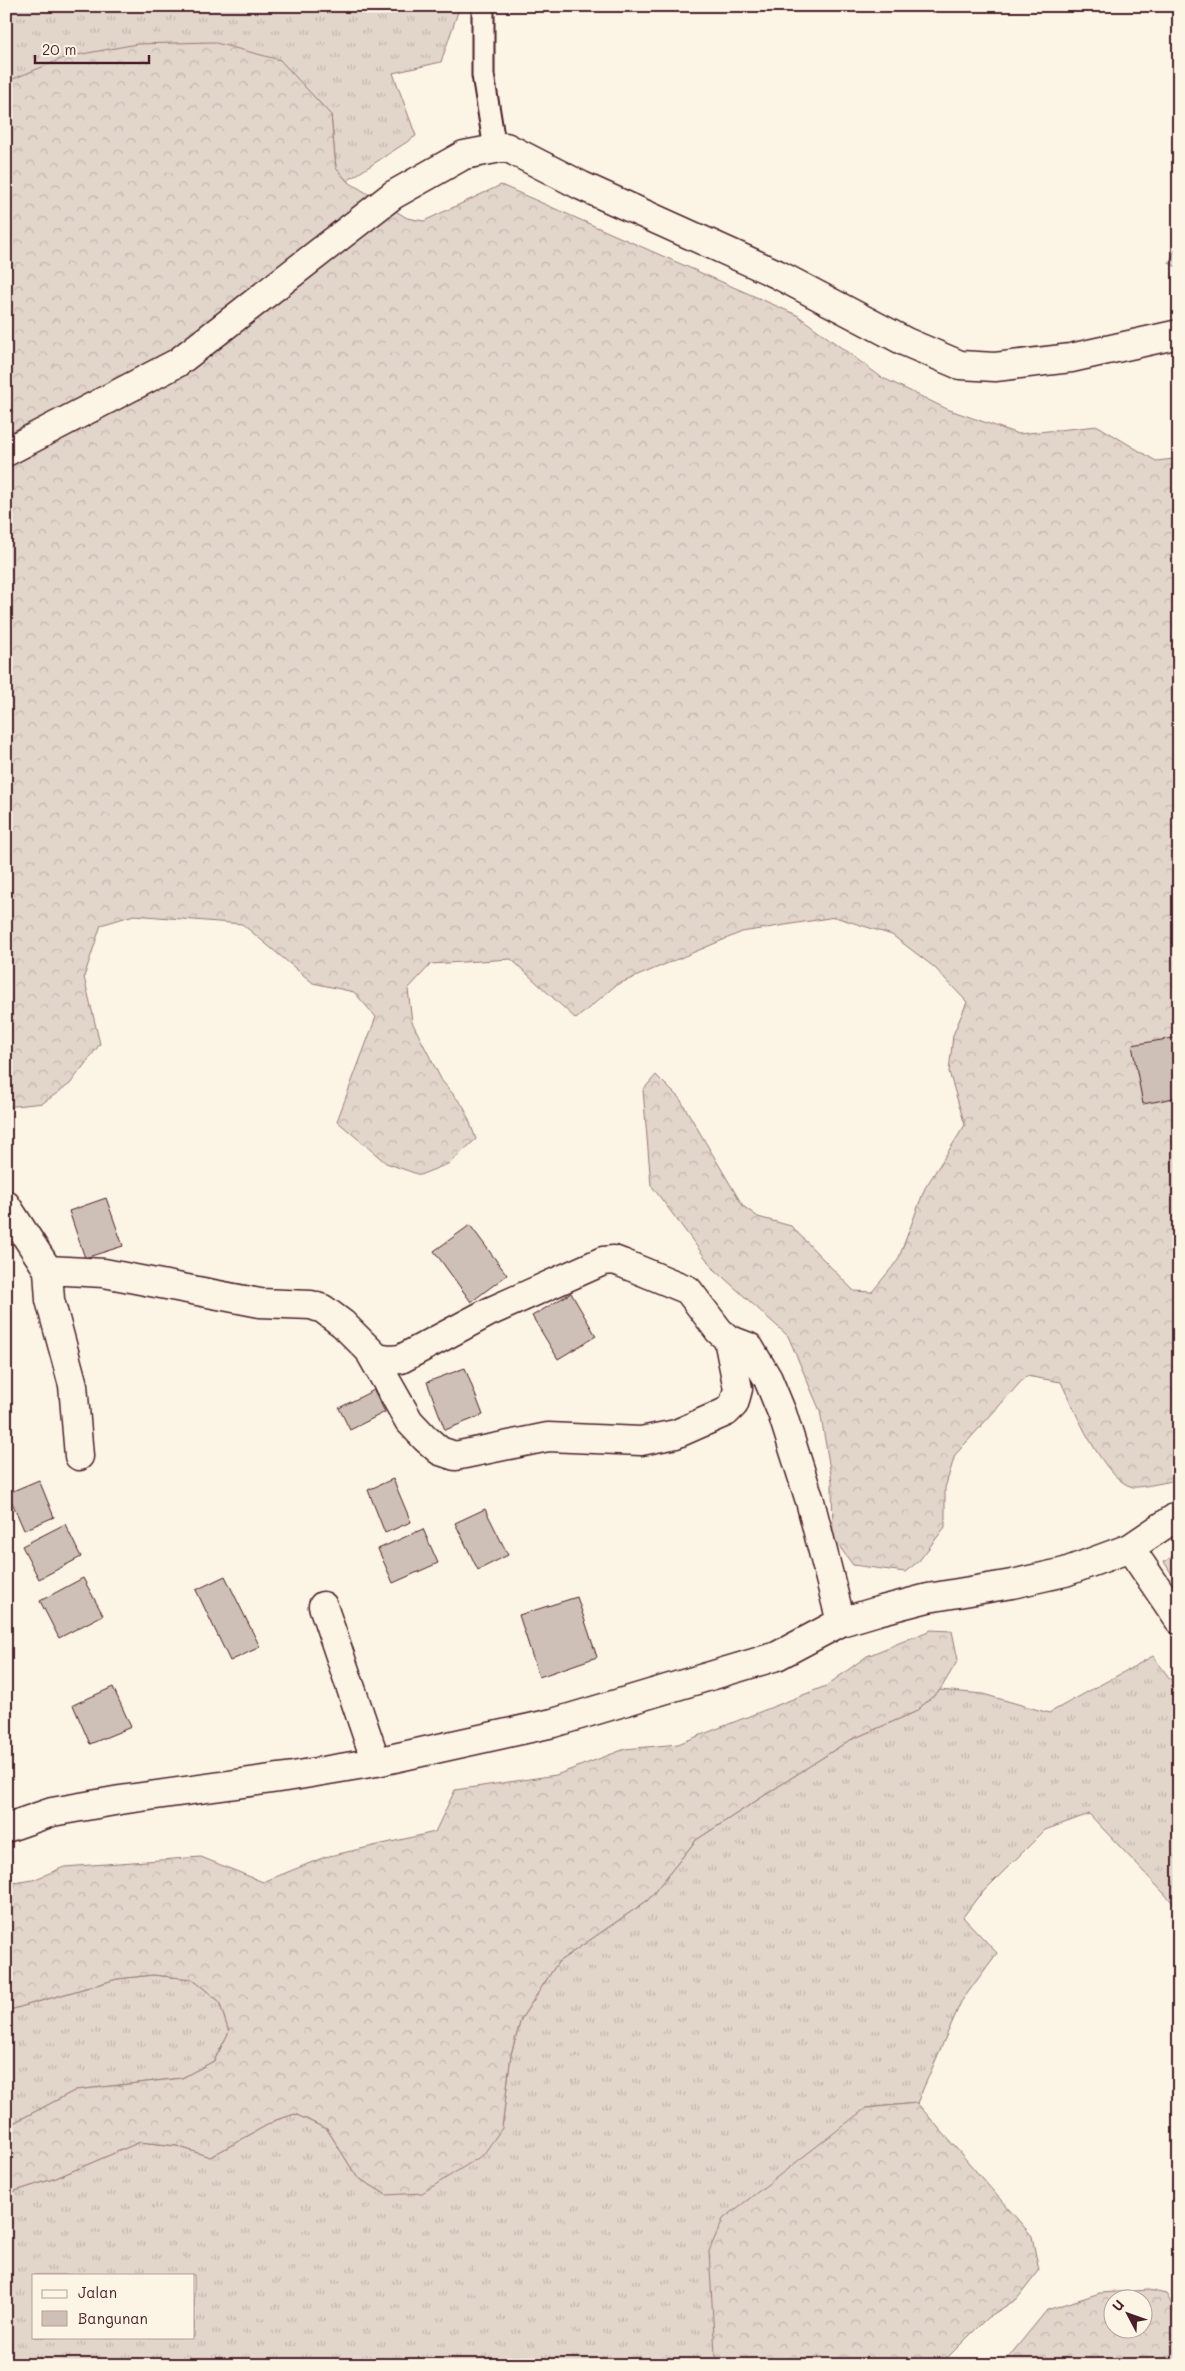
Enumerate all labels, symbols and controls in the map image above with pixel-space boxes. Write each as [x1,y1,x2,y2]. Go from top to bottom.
scale bar [35,32,149,64]
text: 20 m [42,39,76,59]
legend [32,2274,195,2338]
text: Jalan [78,2282,117,2302]
north arrow [1102,2288,1152,2338]
text: U [1107,2295,1128,2315]
text: Bangunan [78,2308,148,2328]

